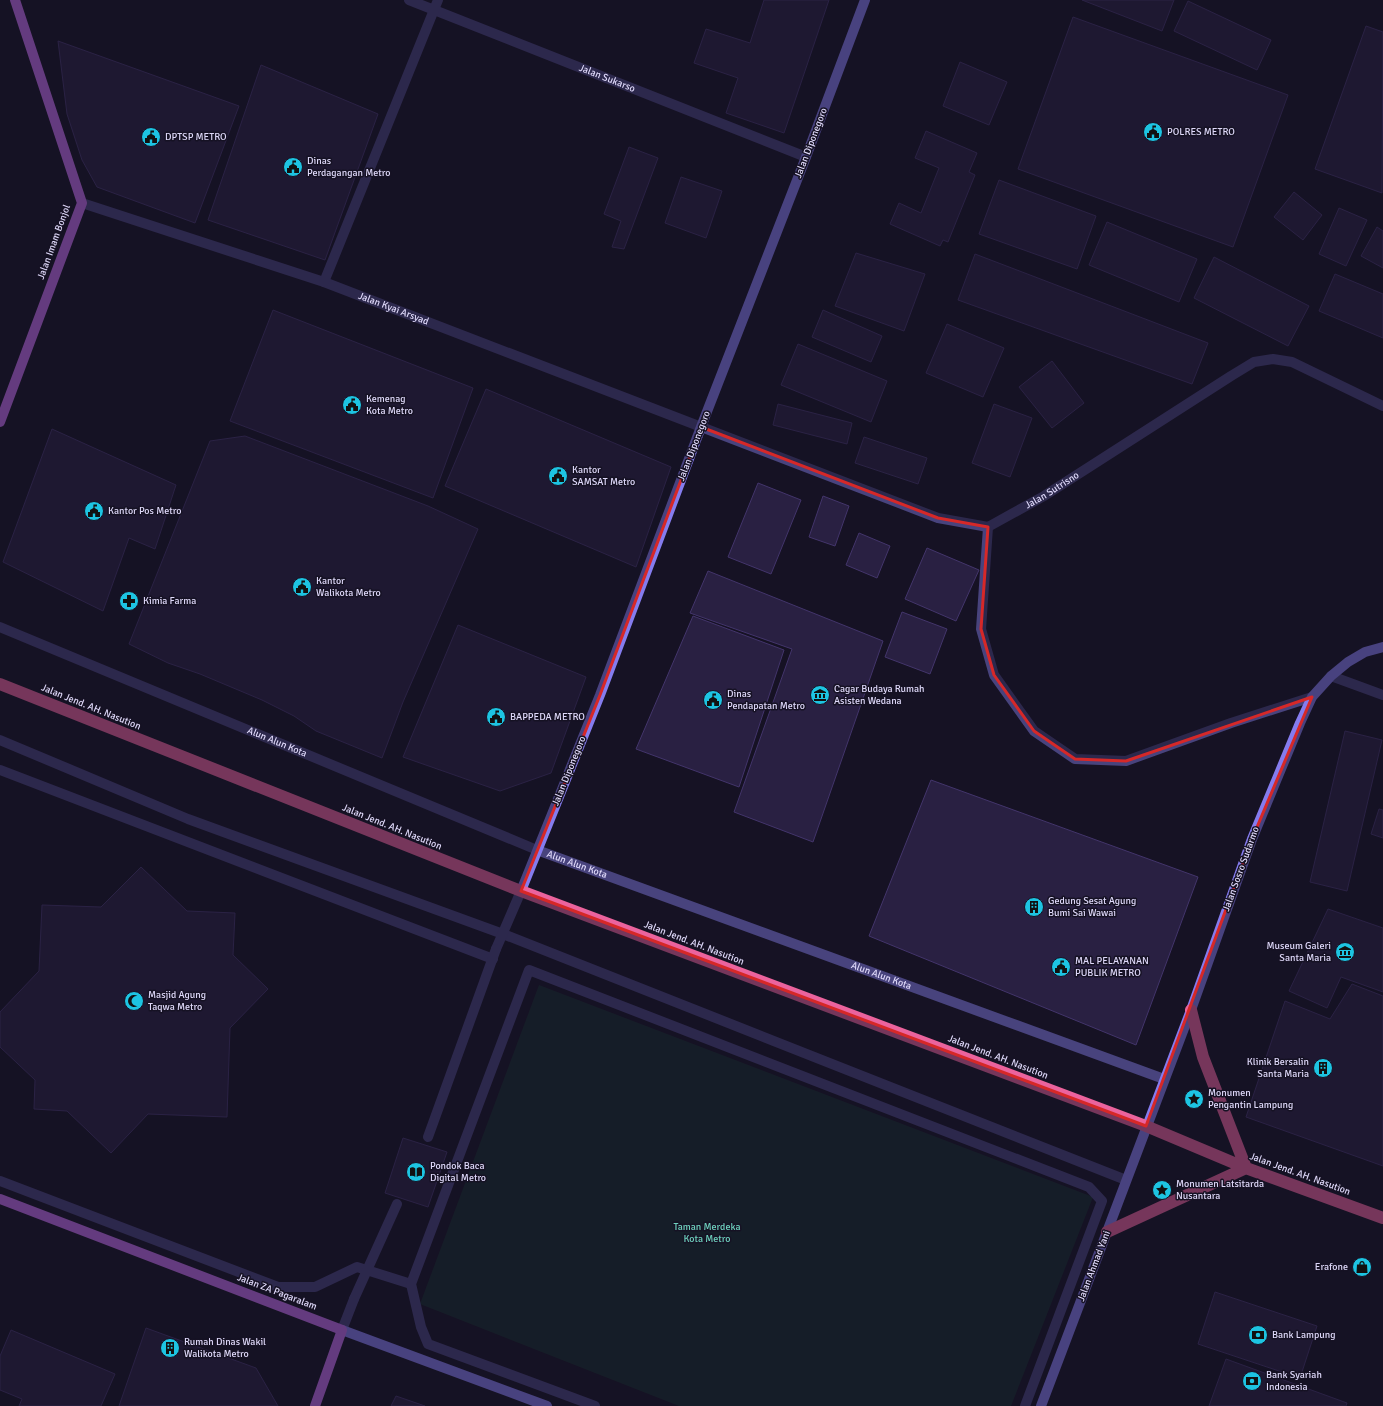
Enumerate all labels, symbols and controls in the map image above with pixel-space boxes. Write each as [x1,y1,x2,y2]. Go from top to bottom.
street label: Jalan Sukarso [577,62,637,95]
street label: Jalan Diponegoro [792,106,830,180]
public building icon: POLRES METRO [1142,121,1164,143]
public building icon: DPTSP METRO [140,126,162,148]
place label: POLRES METRO [1167,126,1235,138]
place label: DPTSP METRO [165,131,227,143]
place label: Dinas Perdagangan Metro [307,155,390,179]
public building icon: Dinas Perdagangan Metro [282,156,304,178]
street label: Jalan Imam Bonjol [35,203,73,281]
street label: Jalan Kyai Arsyad [357,290,430,328]
place label: Kemenag Kota Metro [366,393,413,417]
public building icon: Kemenag Kota Metro [341,394,363,416]
street label: Jalan Diponegoro [675,409,713,483]
place label: Kantor SAMSAT Metro [572,464,635,488]
public building icon: Kantor SAMSAT Metro [547,465,569,487]
street label: Jalan Sutrisno [1023,469,1081,511]
public building icon: Kantor Pos Metro [83,500,105,522]
place label: Kantor Pos Metro [108,505,181,517]
place label: Kantor Walikota Metro [316,575,381,599]
public building icon: Kantor Walikota Metro [291,576,313,598]
pharmacy icon: Kimia Farma [118,590,140,612]
place label: Kimia Farma [143,595,196,607]
street label: Jalan Jend. AH. Nasution [39,682,143,732]
place label: Cagar Budaya Rumah Asisten Wedana [834,683,925,707]
museum icon: Cagar Budaya Rumah Asisten Wedana [809,684,831,706]
place label: Dinas Pendapatan Metro [727,688,805,712]
public building icon: Dinas Pendapatan Metro [702,689,724,711]
public building icon: BAPPEDA METRO [485,706,507,728]
place label: BAPPEDA METRO [510,711,585,723]
street label: Alun Alun Kota [245,724,309,760]
street label: Jalan Diponegoro [550,734,588,808]
street label: Jalan Jend. AH. Nasution [340,802,444,852]
street label: Jalan Sosro Sudarmo [1220,825,1262,913]
street label: Alun Alun Kota [545,848,609,881]
place label: Gedung Sesat Agung Bumi Sai Wawai [1048,895,1136,919]
building icon: Gedung Sesat Agung Bumi Sai Wawai [1023,896,1045,918]
street label: Jalan Jend. AH. Nasution [642,918,746,968]
place label: Museum Galeri Santa Maria [1267,940,1331,964]
museum icon: Museum Galeri Santa Maria [1334,941,1356,963]
place label: MAL PELAYANAN PUBLIK METRO [1075,955,1149,979]
public building icon: MAL PELAYANAN PUBLIK METRO [1050,956,1072,978]
street label: Alun Alun Kota [849,959,913,992]
place label: Masjid Agung Taqwa Metro [148,989,206,1013]
mosque icon: Masjid Agung Taqwa Metro [123,990,145,1012]
street label: Jalan Jend. AH. Nasution [946,1032,1050,1082]
place label: Klinik Bersalin Santa Maria [1247,1056,1309,1080]
building icon: Klinik Bersalin Santa Maria [1312,1057,1334,1079]
place label: Monumen Pengantin Lampung [1208,1087,1293,1111]
place icon: Monumen Pengantin Lampung [1183,1088,1205,1110]
street label: Jalan Jend. AH. Nasution [1248,1150,1352,1198]
place label: Pondok Baca Digital Metro [430,1160,486,1184]
library icon: Pondok Baca Digital Metro [405,1161,427,1183]
place label: Monumen Latsitarda Nusantara [1176,1178,1264,1202]
place icon: Monumen Latsitarda Nusantara [1151,1179,1173,1201]
park label: Taman Merdeka Kota Metro [673,1221,741,1245]
street label: Jalan Ahmad Yani [1075,1229,1113,1303]
shop icon: Erafone [1351,1256,1373,1278]
place label: Erafone [1315,1261,1348,1273]
street label: Jalan ZA Pagaralam [235,1271,319,1313]
bank icon: Bank Lampung [1247,1324,1269,1346]
place label: Bank Lampung [1272,1329,1335,1341]
place label: Rumah Dinas Wakil Walikota Metro [184,1336,266,1360]
building icon: Rumah Dinas Wakil Walikota Metro [159,1337,181,1359]
place label: Bank Syariah Indonesia [1266,1369,1322,1393]
bank icon: Bank Syariah Indonesia [1241,1370,1263,1392]

